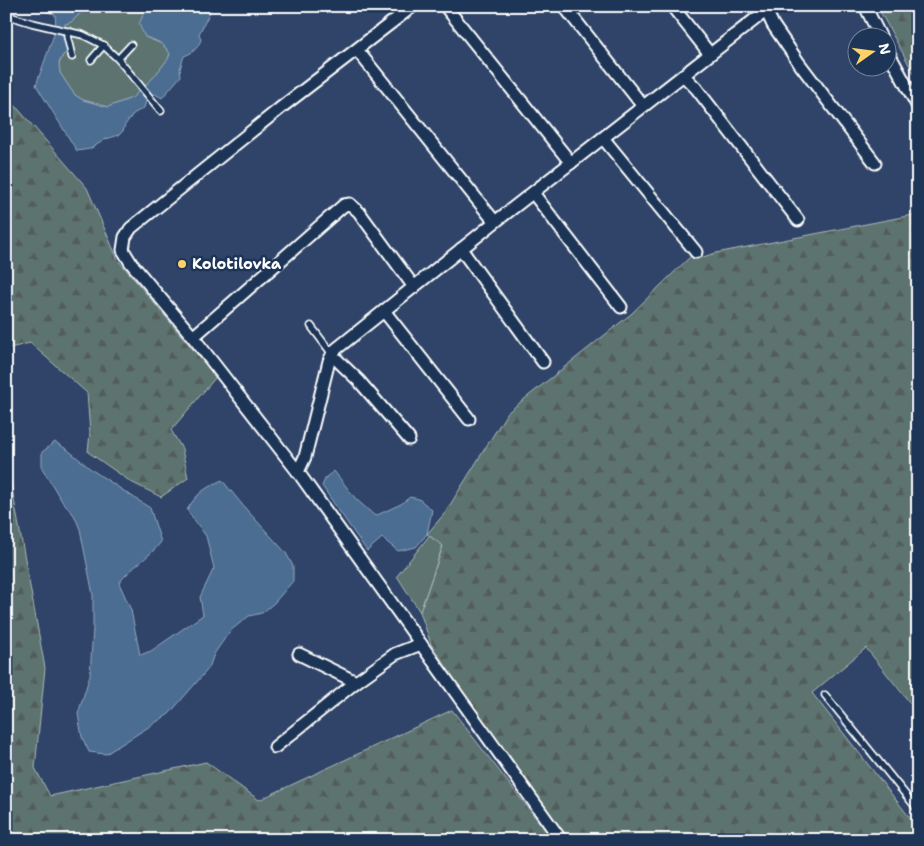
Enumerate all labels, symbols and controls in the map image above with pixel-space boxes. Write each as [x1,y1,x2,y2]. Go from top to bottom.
north arrow [846,28,896,78]
text: N [875,41,895,56]
place label: Kolotilovka [192,254,282,274]
marker: Kolotilovka [176,258,188,270]

